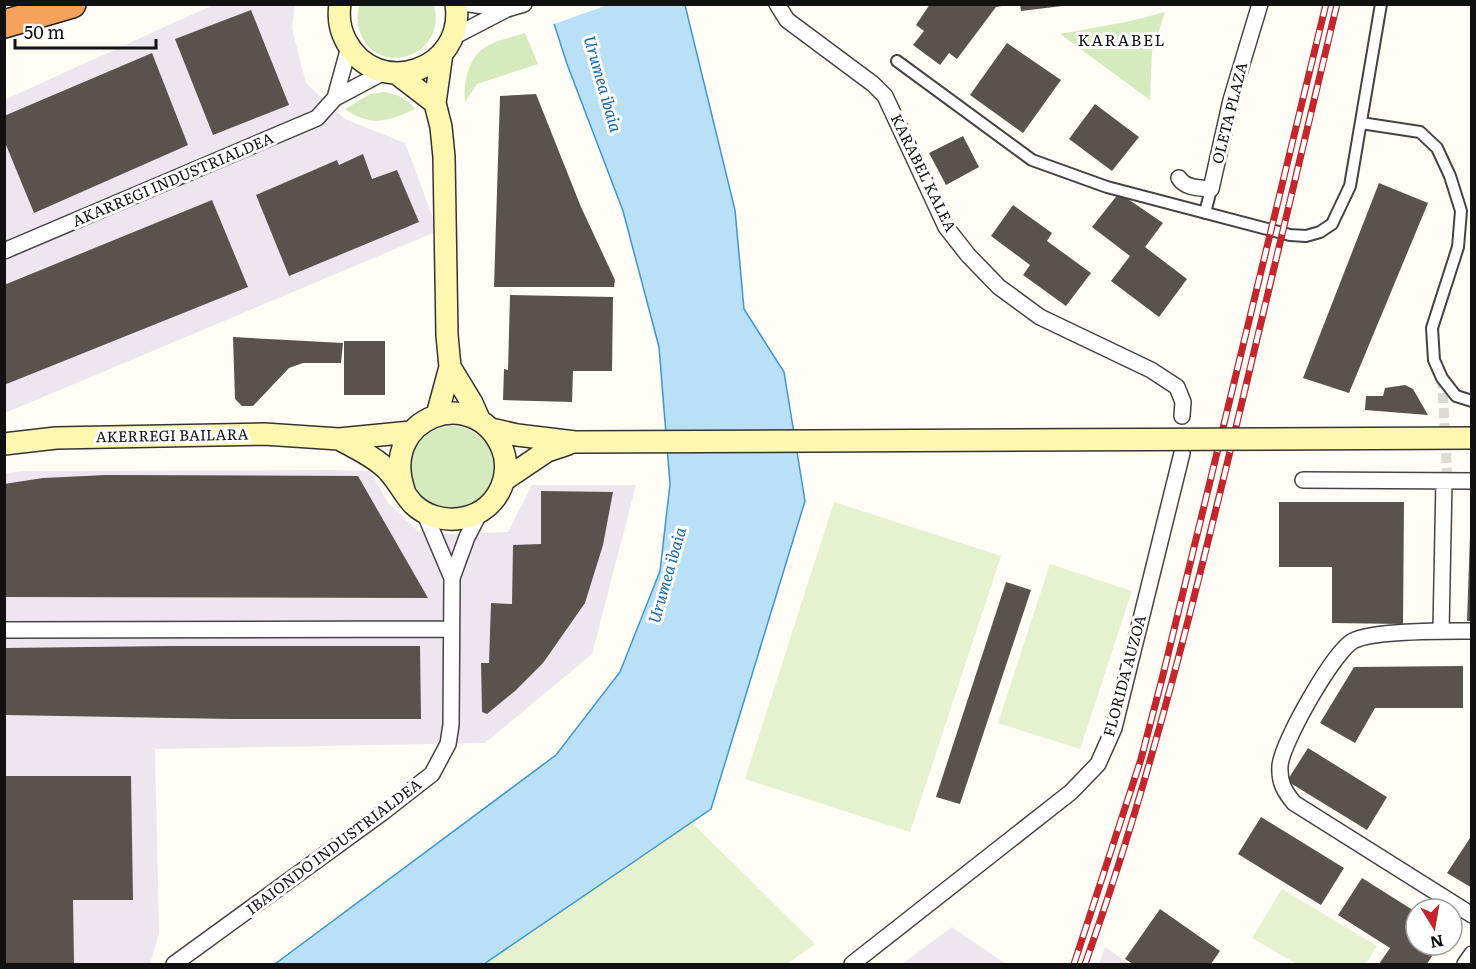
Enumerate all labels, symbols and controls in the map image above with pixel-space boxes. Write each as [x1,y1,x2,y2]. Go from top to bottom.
scale bar [15,12,156,50]
text: 50 m [24,18,65,45]
district label: KARABEL [1078,27,1166,51]
water label: Urumea ibaia [579,33,629,135]
street label: OLETA PLAZA [1205,59,1252,166]
street label: KARABEL KALEA [886,109,963,235]
street label: AKARREGI INDUSTRIALDEA [68,126,277,232]
street label: AKERREGI BAILARA [95,422,249,447]
water label: Urumea ibaia [641,523,691,626]
street label: FLORIDA AUZOA [1096,612,1151,739]
street label: IBAIONDO INDUSTRIALDEA [241,772,426,919]
north arrow [1404,897,1464,957]
text: N [1428,930,1446,956]

